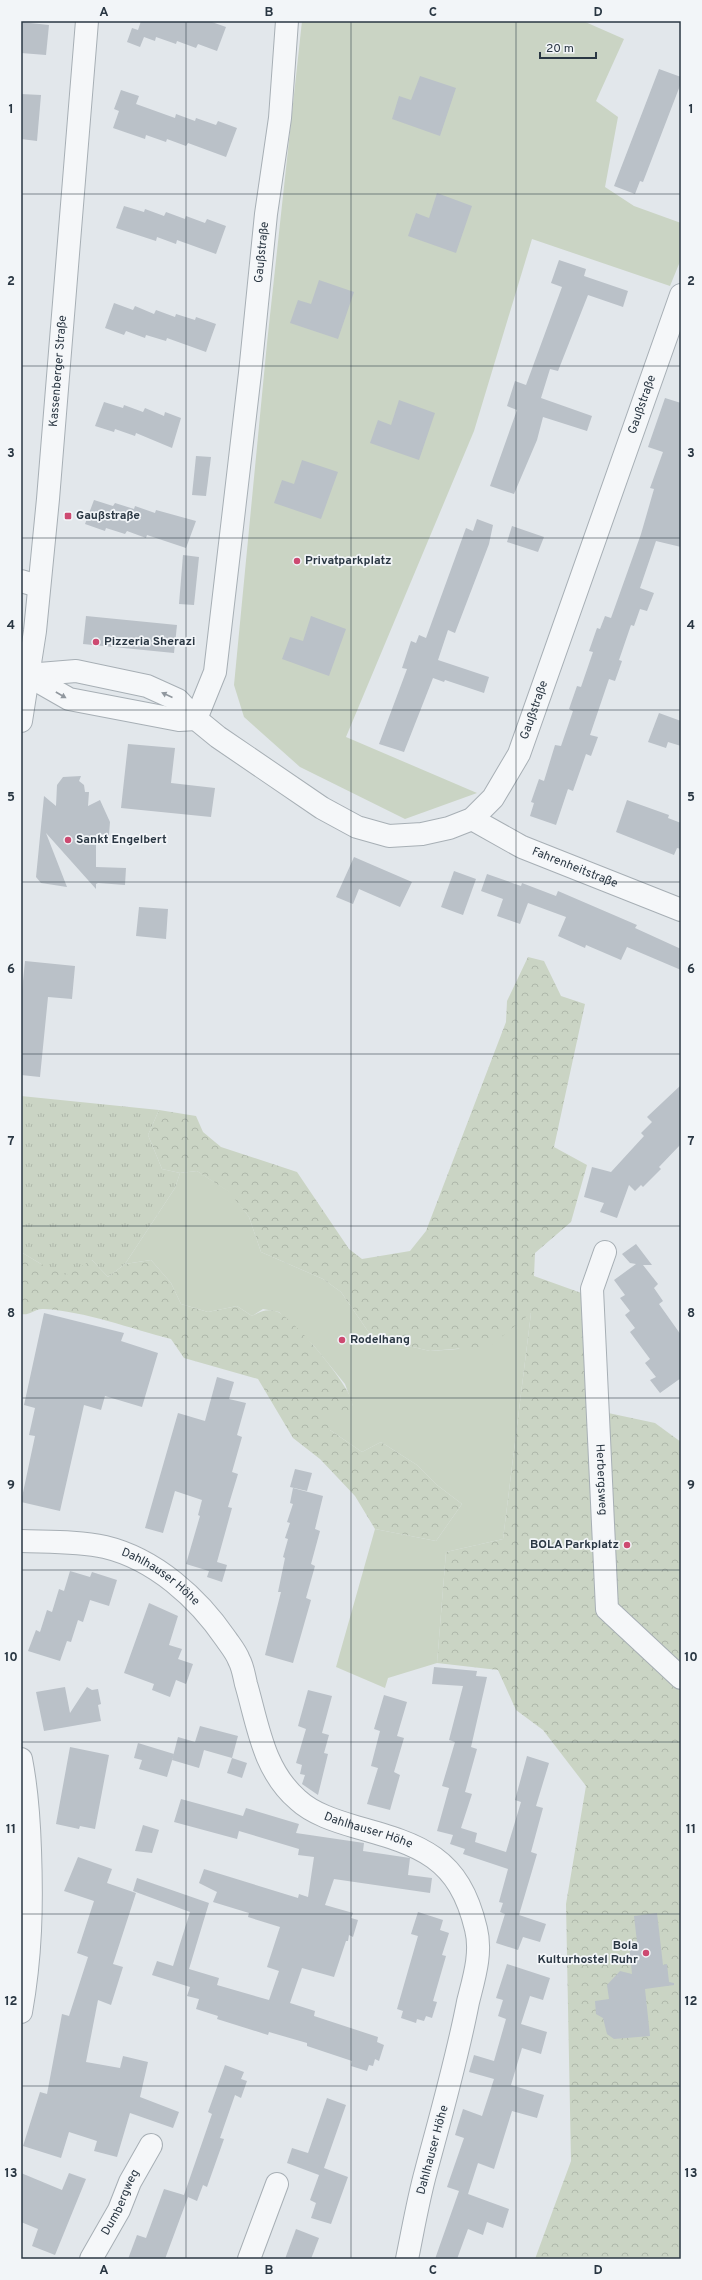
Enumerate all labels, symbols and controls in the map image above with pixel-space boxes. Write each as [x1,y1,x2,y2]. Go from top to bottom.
text: A [99,5,109,21]
text: B [265,5,274,21]
text: C [429,5,437,21]
text: D [593,5,603,21]
scale bar [540,34,596,60]
text: 20 m [546,41,574,57]
text: 1 [8,102,14,118]
text: 1 [688,102,694,118]
street label: Gaußstraße [251,221,273,284]
text: 2 [7,274,15,290]
text: 2 [687,274,695,290]
street label: Kassenberger Straße [46,315,71,428]
street label: Gaußstraße [625,373,660,436]
text: 3 [7,446,15,462]
text: 3 [687,446,695,462]
place label: Gaußstraße [76,508,140,524]
marker: Gaußstraße [63,511,73,521]
place label: Privatparkplatz [305,553,392,569]
marker: Privatparkplatz [292,556,302,566]
text: 4 [7,618,15,634]
text: 4 [687,618,695,634]
place label: Pizzeria Sherazi [104,634,195,650]
marker: Pizzeria Sherazi [91,637,101,647]
street label: Gaußstraße [517,679,552,742]
one-way arrow [55,691,67,698]
one-way arrow [161,692,172,698]
text: 5 [7,790,15,806]
text: 5 [687,790,695,806]
place label: Sankt Engelbert [76,832,167,848]
marker: Sankt Engelbert [63,835,73,845]
street label: Fahrenheitstraße [529,844,620,892]
text: 6 [7,962,15,978]
text: 6 [687,962,695,978]
text: 7 [8,1134,15,1150]
text: 7 [688,1134,695,1150]
text: 8 [7,1306,15,1322]
text: 8 [687,1306,695,1322]
place label: Rodelhang [350,1332,410,1348]
marker: Rodelhang [337,1335,347,1345]
street label: Herbergsweg [591,1443,611,1516]
text: 9 [7,1478,15,1494]
text: 9 [687,1478,695,1494]
place label: BOLA Parkplatz [530,1537,619,1553]
marker: BOLA Parkplatz [622,1540,632,1550]
street label: Dahlhauser Höhe [119,1545,203,1609]
text: 10 [4,1650,18,1666]
text: 10 [684,1650,698,1666]
street label: Dahlhauser Höhe [321,1809,415,1853]
text: 11 [6,1822,16,1838]
text: 11 [686,1822,696,1838]
place label: Bola Kulturhostel Ruhr [538,1938,638,1968]
marker: Bola Kulturhostel Ruhr [641,1948,651,1958]
text: 12 [4,1994,18,2010]
text: 12 [684,1994,698,2010]
street label: Dahlhauser Höhe [413,2103,453,2197]
text: 13 [5,2166,18,2182]
street label: Dumbergweg [98,2166,144,2239]
text: 13 [685,2166,698,2182]
text: A [99,2263,109,2279]
text: B [265,2263,274,2279]
text: C [429,2263,437,2279]
text: D [593,2263,603,2279]

